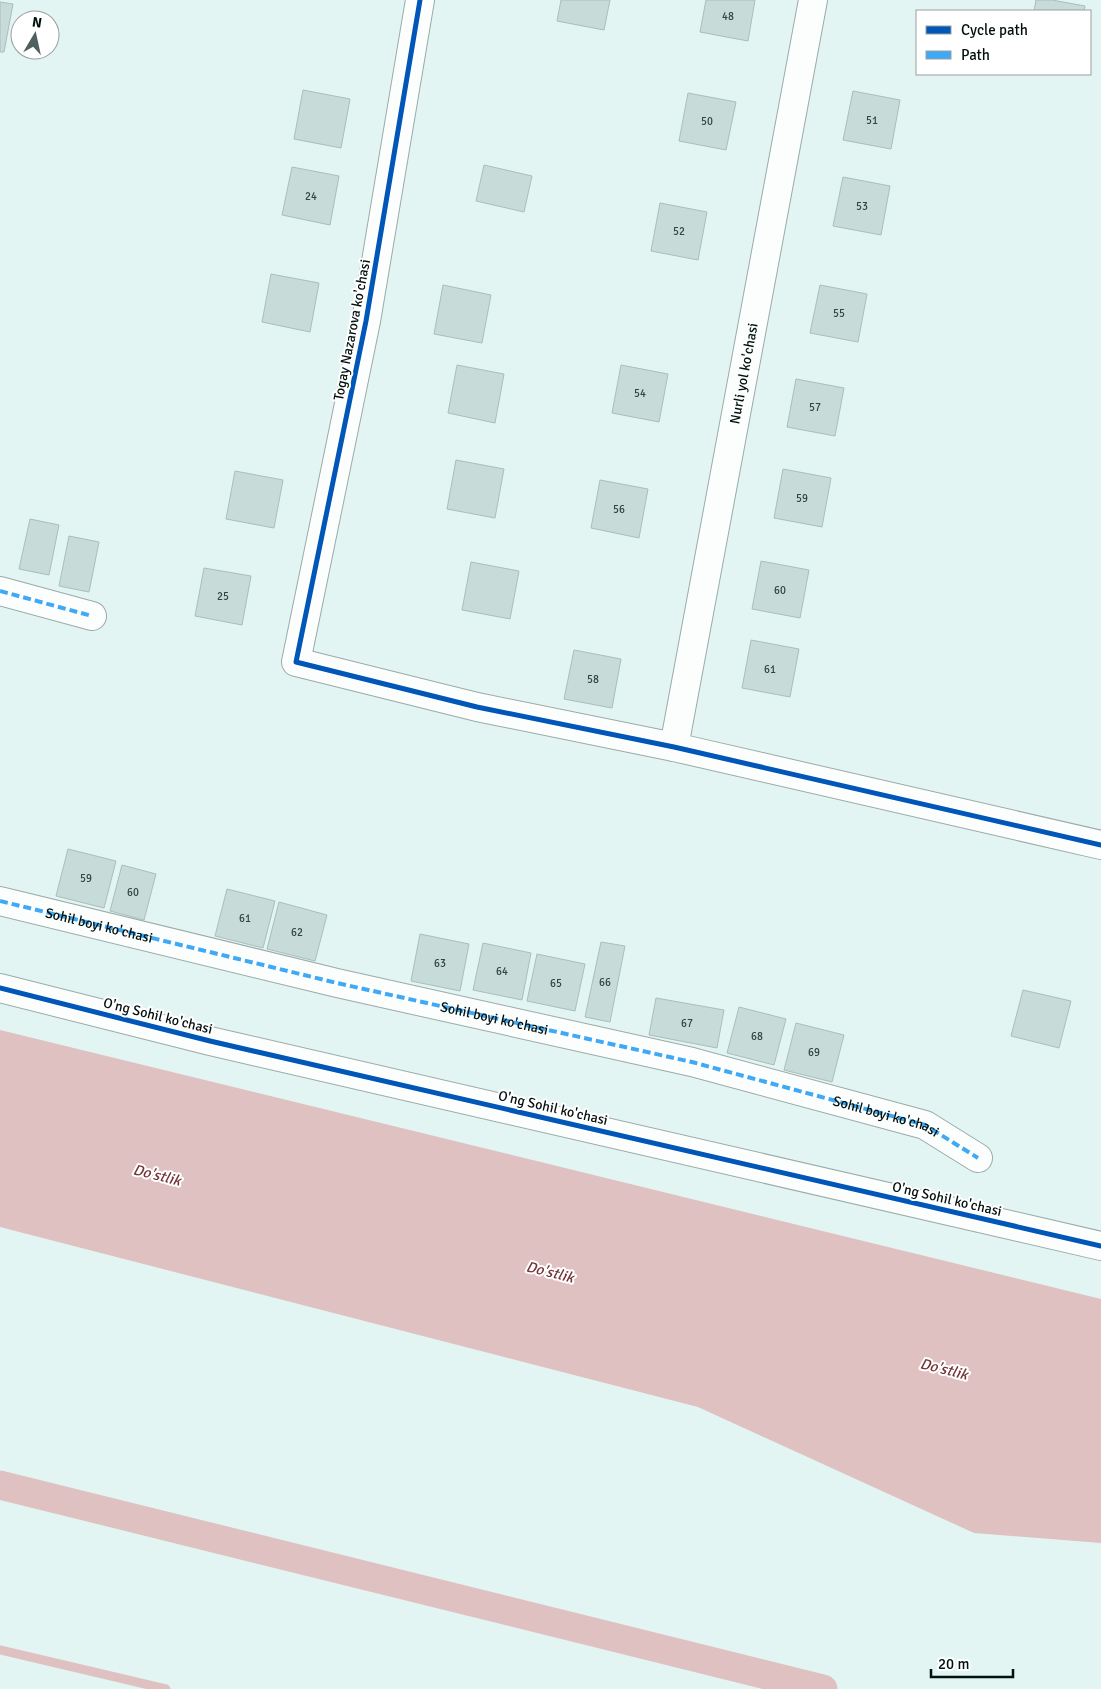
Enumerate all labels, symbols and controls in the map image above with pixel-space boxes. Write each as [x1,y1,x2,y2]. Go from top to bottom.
north arrow [10,10,60,60]
house number: 48 [722,10,734,23]
legend [916,10,1091,75]
text: N [31,13,43,32]
text: Cycle path [961,21,1028,39]
text: Path [961,46,990,64]
house number: 51 [866,114,878,127]
house number: 50 [701,115,713,128]
house number: 24 [305,190,317,203]
house number: 53 [856,200,868,213]
house number: 52 [673,225,685,238]
street label: Togay Nazarova ko'chasi [330,258,374,402]
house number: 55 [833,307,845,320]
street label: Nurli yol ko'chasi [726,322,761,425]
house number: 54 [634,387,646,400]
house number: 57 [809,401,821,414]
house number: 59 [796,492,808,505]
house number: 56 [613,503,625,516]
house number: 60 [774,584,786,597]
house number: 25 [217,590,229,603]
house number: 61 [764,663,776,676]
house number: 58 [587,673,599,686]
house number: 59 [80,872,92,885]
house number: 60 [127,886,139,899]
street label: Sohil boyi ko'chasi [44,904,155,946]
house number: 61 [239,912,251,925]
house number: 62 [291,926,303,939]
house number: 63 [434,957,446,970]
house number: 64 [496,965,508,978]
house number: 66 [599,976,611,989]
house number: 65 [550,977,562,990]
street label: O'ng Sohil ko'chasi [102,994,214,1038]
street label: Sohil boyi ko'chasi [439,998,550,1038]
house number: 67 [681,1017,693,1030]
house number: 68 [751,1030,763,1043]
house number: 69 [808,1046,820,1059]
street label: O'ng Sohil ko'chasi [497,1087,609,1129]
street label: Sohil boyi ko'chasi [831,1092,942,1140]
water label: Do'stlik [131,1160,184,1190]
street label: O'ng Sohil ko'chasi [891,1178,1003,1220]
water label: Do'stlik [524,1257,577,1287]
water label: Do'stlik [918,1354,971,1384]
scale bar [931,1646,1014,1678]
text: 20 m [938,1655,969,1673]

